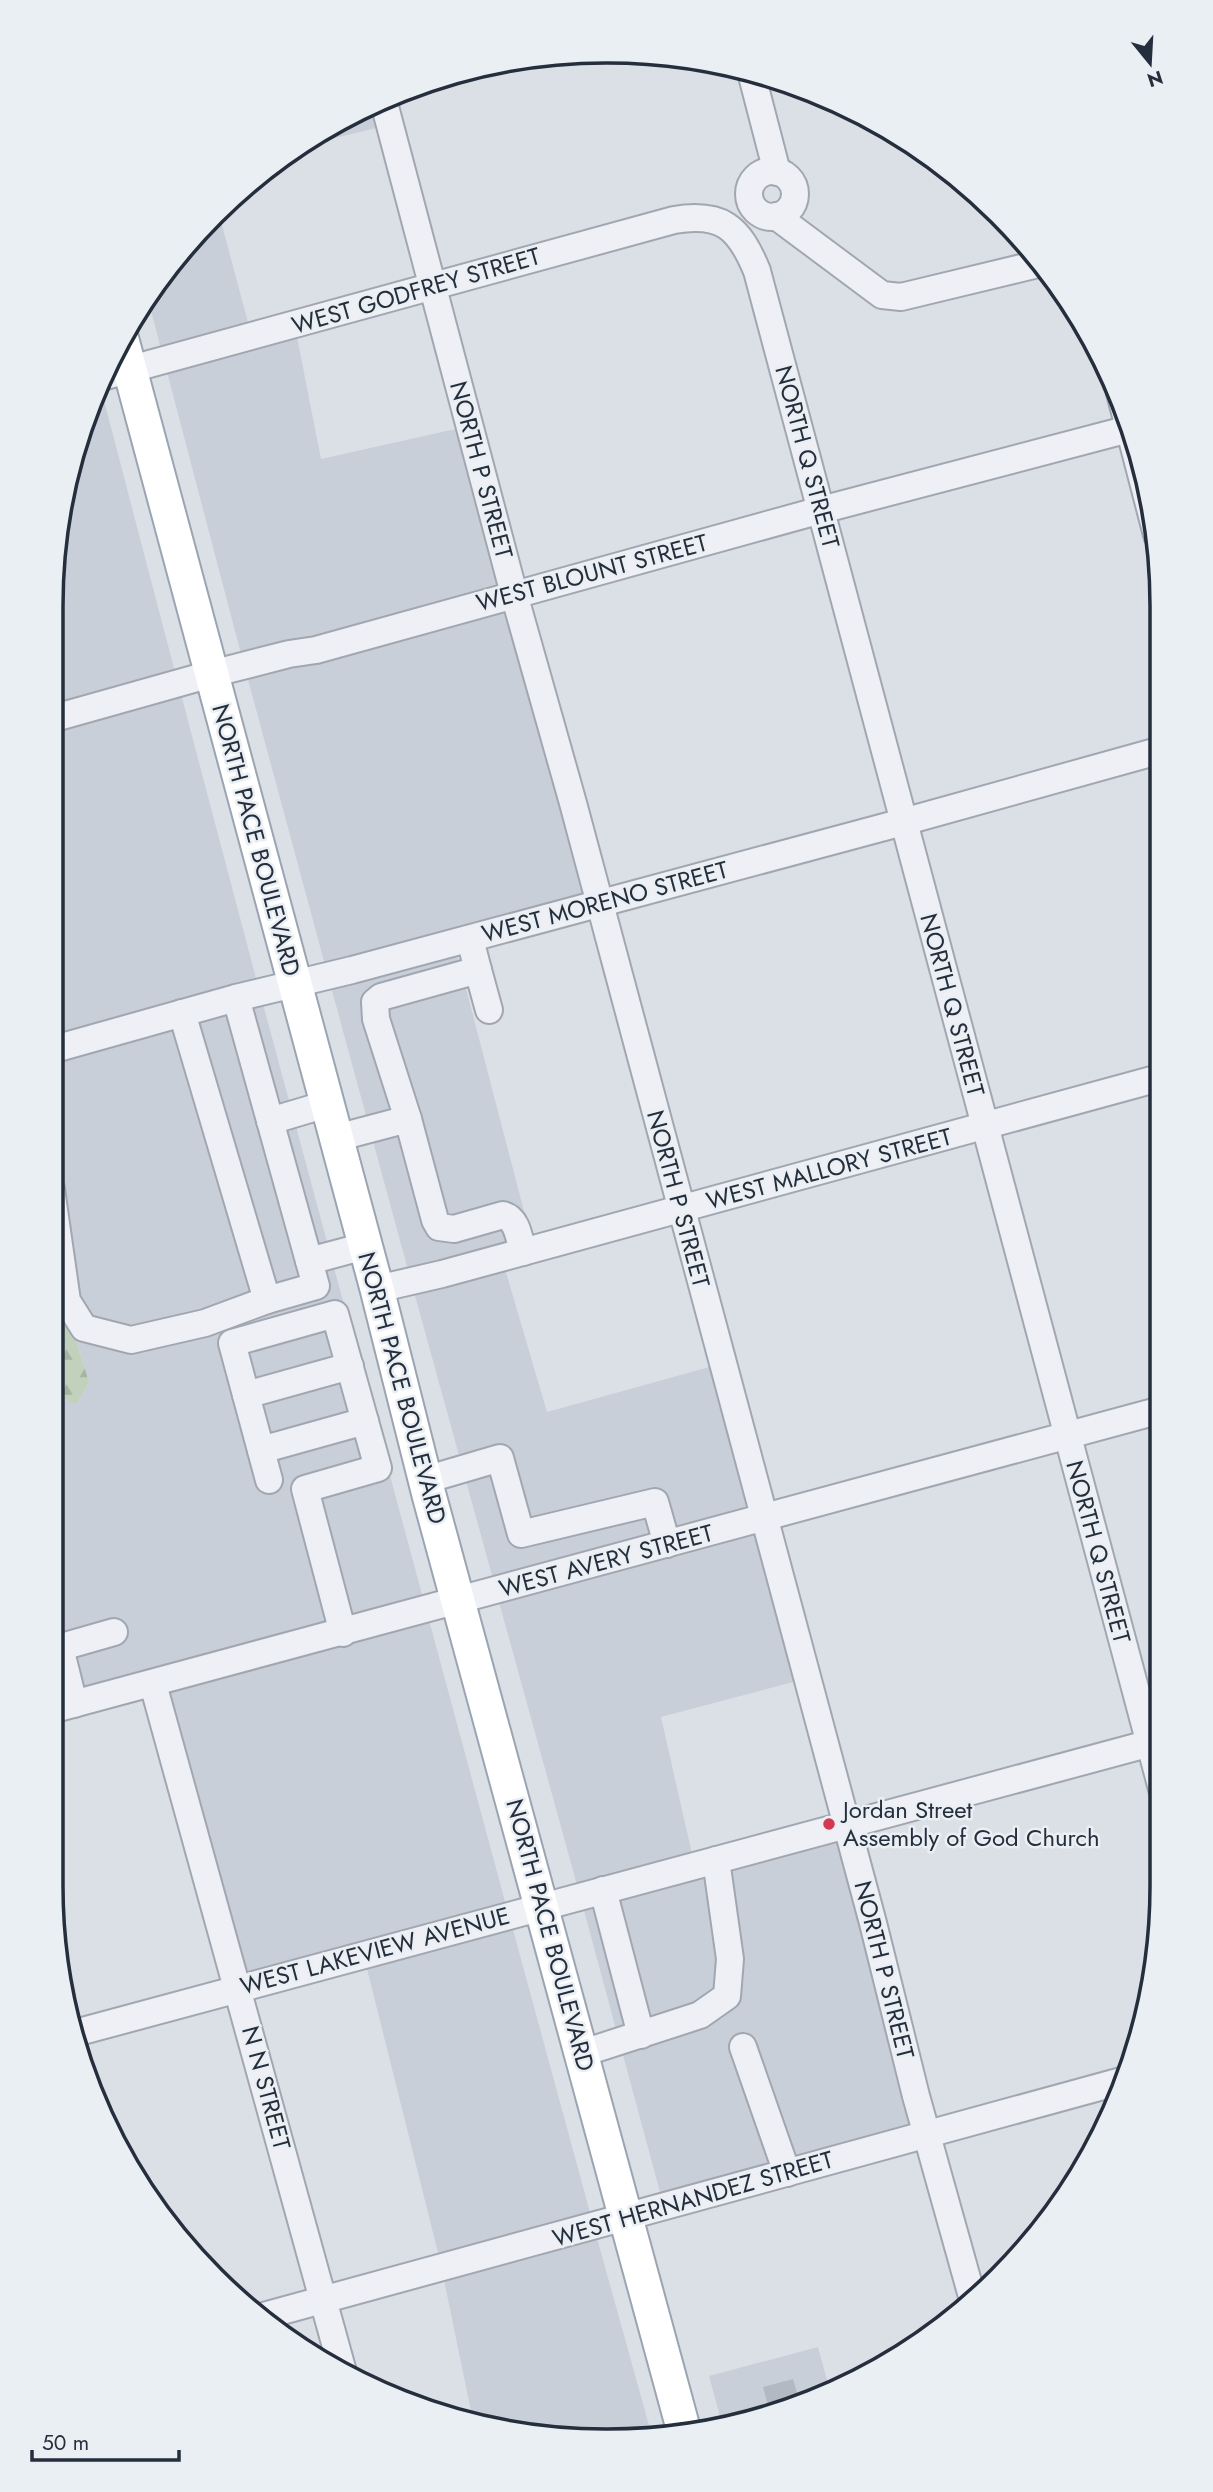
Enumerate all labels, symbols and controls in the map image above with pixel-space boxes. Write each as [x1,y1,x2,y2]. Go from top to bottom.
north arrow [1115,28,1185,98]
text: N [1144,64,1166,94]
street label: WEST GODFREY STREET [288,238,544,343]
street label: NORTH Q STREET [766,362,849,552]
street label: NORTH P STREET [441,377,522,562]
street label: WEST BLOUNT STREET [472,525,711,620]
street label: NORTH PACE BOULEVARD [203,700,310,980]
street label: WEST MORENO STREET [478,852,732,951]
street label: NORTH Q STREET [911,910,994,1100]
street label: NORTH P STREET [638,1106,719,1291]
street label: WEST MALLORY STREET [702,1119,956,1218]
street label: NORTH PACE BOULEVARD [349,1248,456,1528]
street label: NORTH Q STREET [1057,1457,1140,1647]
street label: WEST AVERY STREET [495,1515,717,1606]
place label: Jordan Street Assembly of God Church [840,1792,1100,1855]
street label: NORTH PACE BOULEVARD [497,1795,604,2075]
marker: Jordan Street Assembly of God Church [821,1816,837,1832]
street label: NORTH P STREET [845,1877,924,2063]
street label: WEST LAKEVIEW AVENUE [236,1898,514,2003]
street label: N N STREET [233,2022,300,2154]
street label: WEST HERNANDEZ STREET [548,2142,837,2255]
scale bar [32,2418,178,2462]
text: 50 m [42,2428,89,2458]

